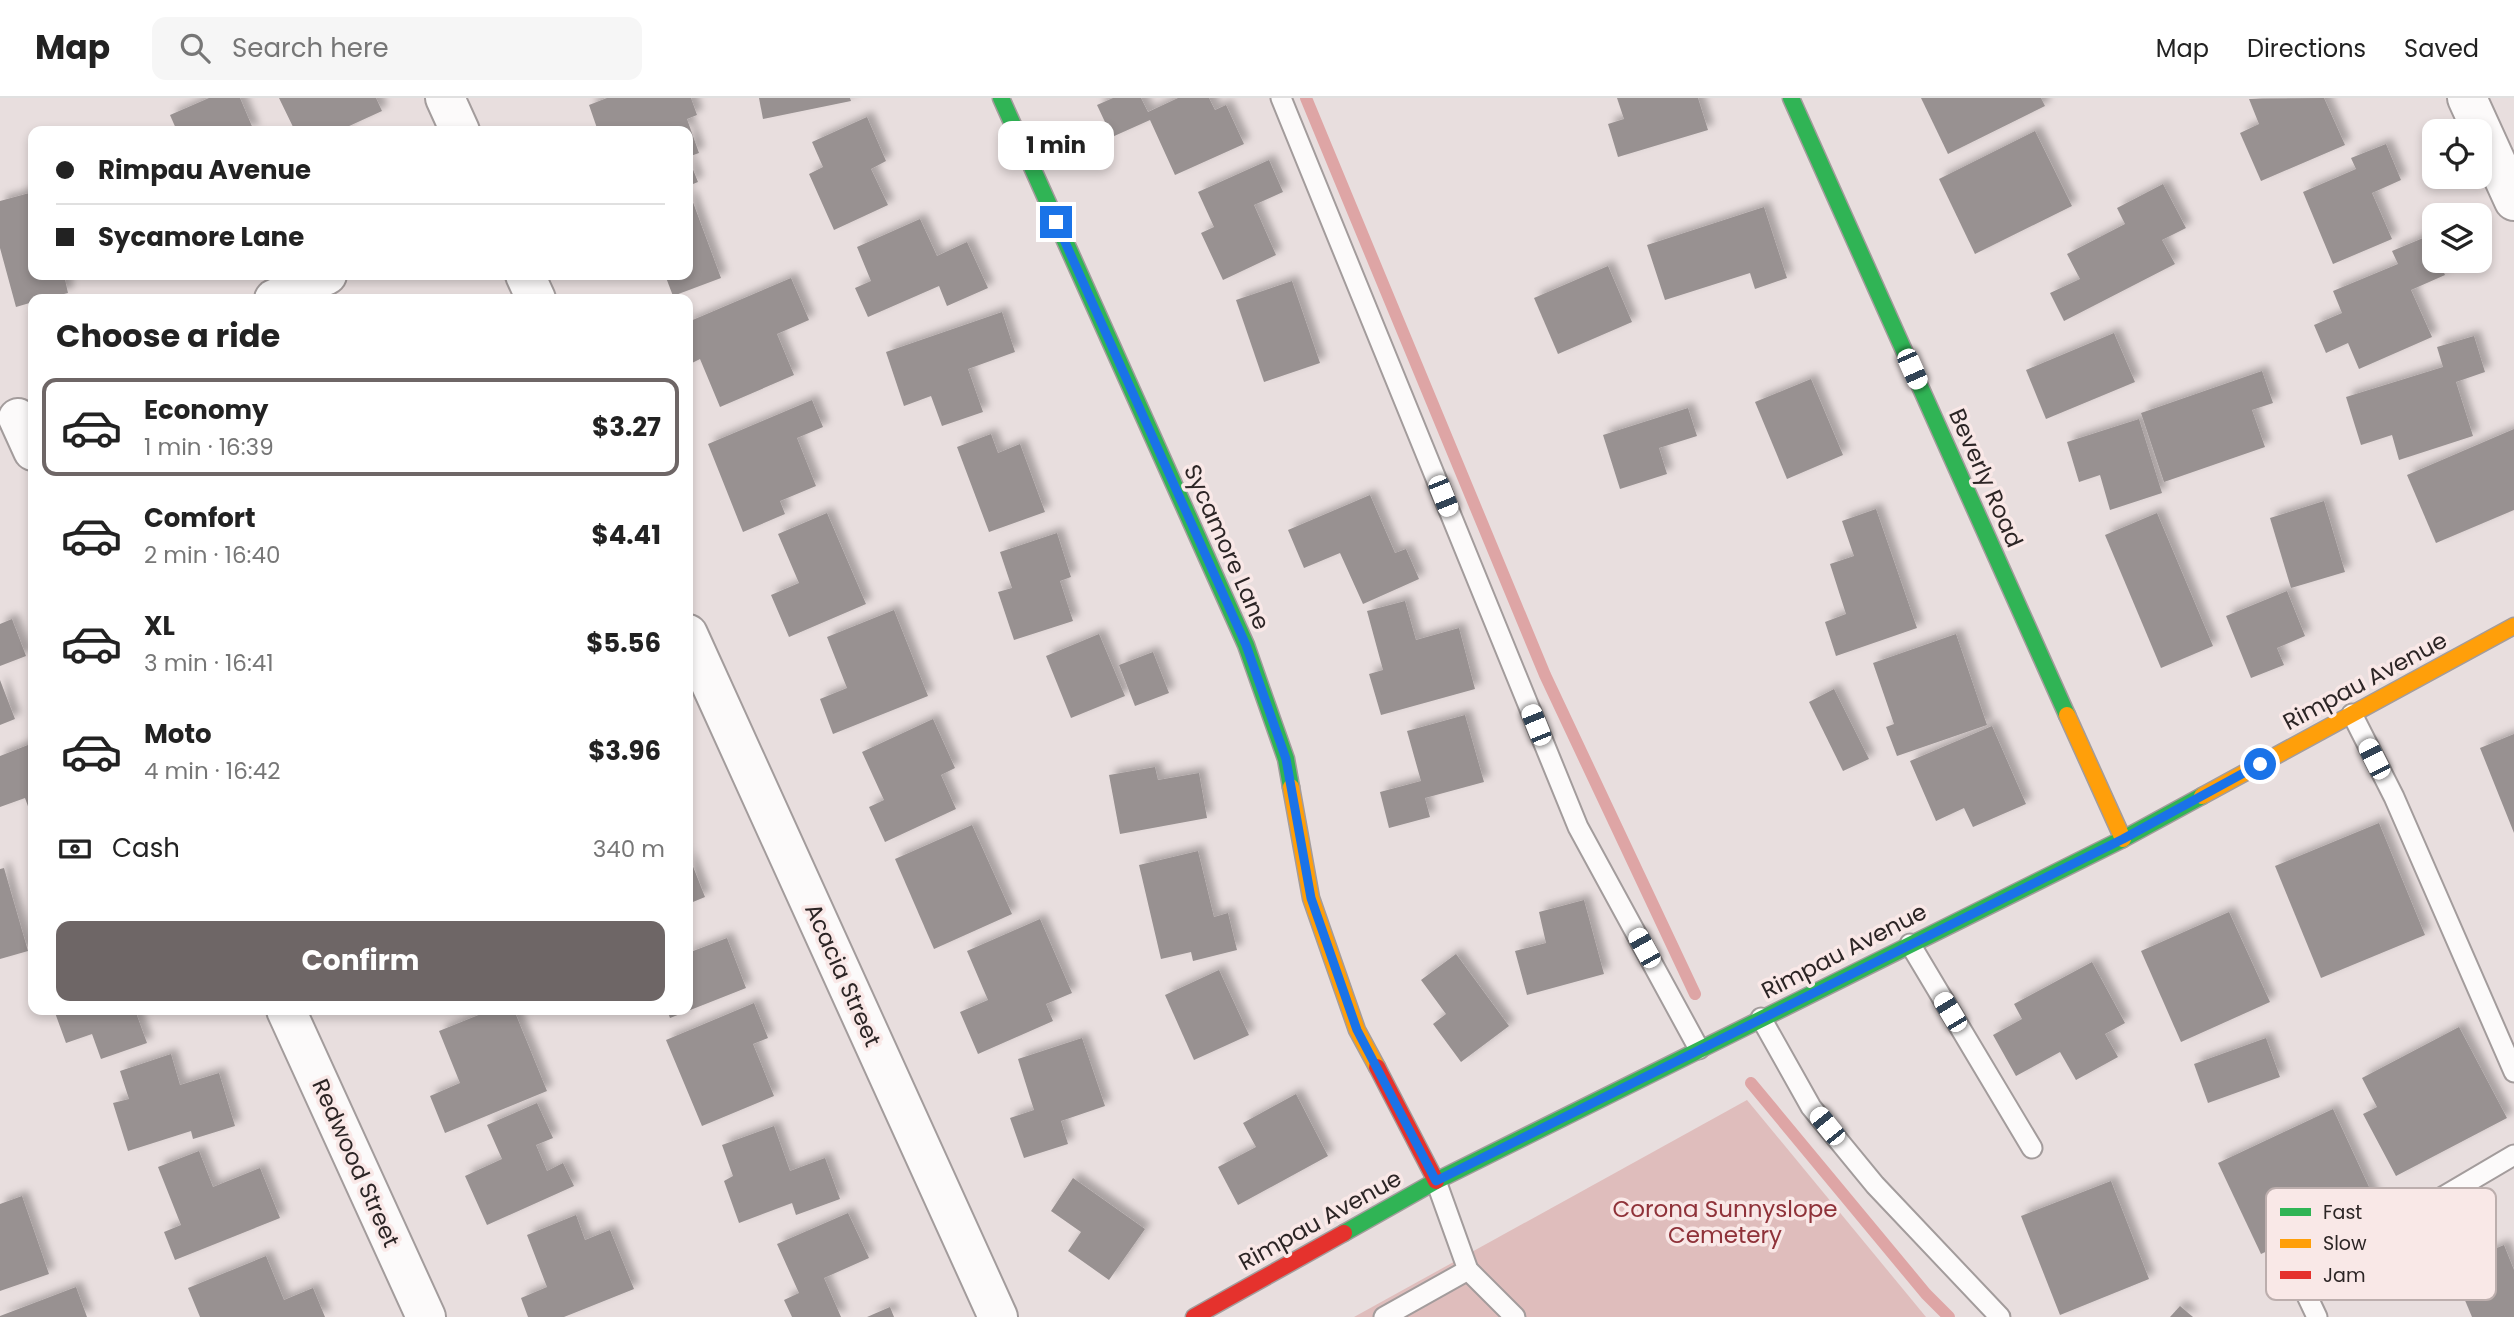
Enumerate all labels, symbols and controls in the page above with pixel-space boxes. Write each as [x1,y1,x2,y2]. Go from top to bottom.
search box [152,17,642,80]
text: Map [35,24,110,71]
icon: search [176,29,214,67]
text: Search here [232,30,389,66]
text: Map [2156,32,2209,65]
text: Directions [2247,32,2366,65]
text: Saved [2404,32,2479,65]
map controls [2422,119,2492,273]
button: locate [2422,119,2492,189]
callout: 1 min [998,121,1114,170]
text: 1 min [1026,129,1086,161]
text: Rimpau Avenue [98,152,311,188]
button: layers [2422,203,2492,273]
route end [1040,206,1072,238]
text: Sycamore Lane [98,219,304,255]
text: Choose a ride [56,313,280,358]
car [1894,346,1931,392]
text: Economy [144,392,268,428]
icon: car [60,396,123,459]
street label: Beverly Road [1941,404,2031,552]
text: $3.27 [592,409,661,445]
text: 1 min · 16:39 [144,431,274,463]
street label: Sycamore Lane [1176,459,1278,635]
car [1426,473,1461,519]
text: Comfort [144,500,256,536]
icon: car [60,504,123,567]
text: $4.41 [592,517,661,553]
text: 2 min · 16:40 [144,539,280,571]
text: XL [144,608,175,644]
icon: car [60,612,123,675]
street label: Rimpau Avenue [2277,624,2453,738]
text: $5.56 [586,625,661,661]
text: 3 min · 16:41 [144,647,274,679]
car [1519,702,1554,748]
text: Moto [144,716,212,752]
icon: car [60,720,123,783]
text: $3.96 [588,733,661,769]
car [2356,736,2393,782]
route start [2244,748,2276,780]
text: 4 min · 16:42 [144,755,280,787]
icon: cash [56,830,94,868]
text: Cash [112,830,180,866]
text: 340 m [593,833,665,865]
street label: Rimpau Avenue [1756,896,1932,1006]
street label: Acacia Street [797,898,889,1052]
button: Confirm [56,921,665,1001]
car [1625,925,1664,971]
car [1931,989,1970,1035]
street label: Redwood Street [305,1074,407,1252]
car [1806,1103,1849,1149]
street label: Rimpau Avenue [1233,1162,1407,1278]
legend [2266,1188,2496,1300]
park label: Corona Sunnyslope Cemetery [1613,1193,1838,1251]
text: Fast [2323,1199,2362,1226]
text: Slow [2323,1230,2367,1257]
text: Jam [2323,1262,2365,1289]

